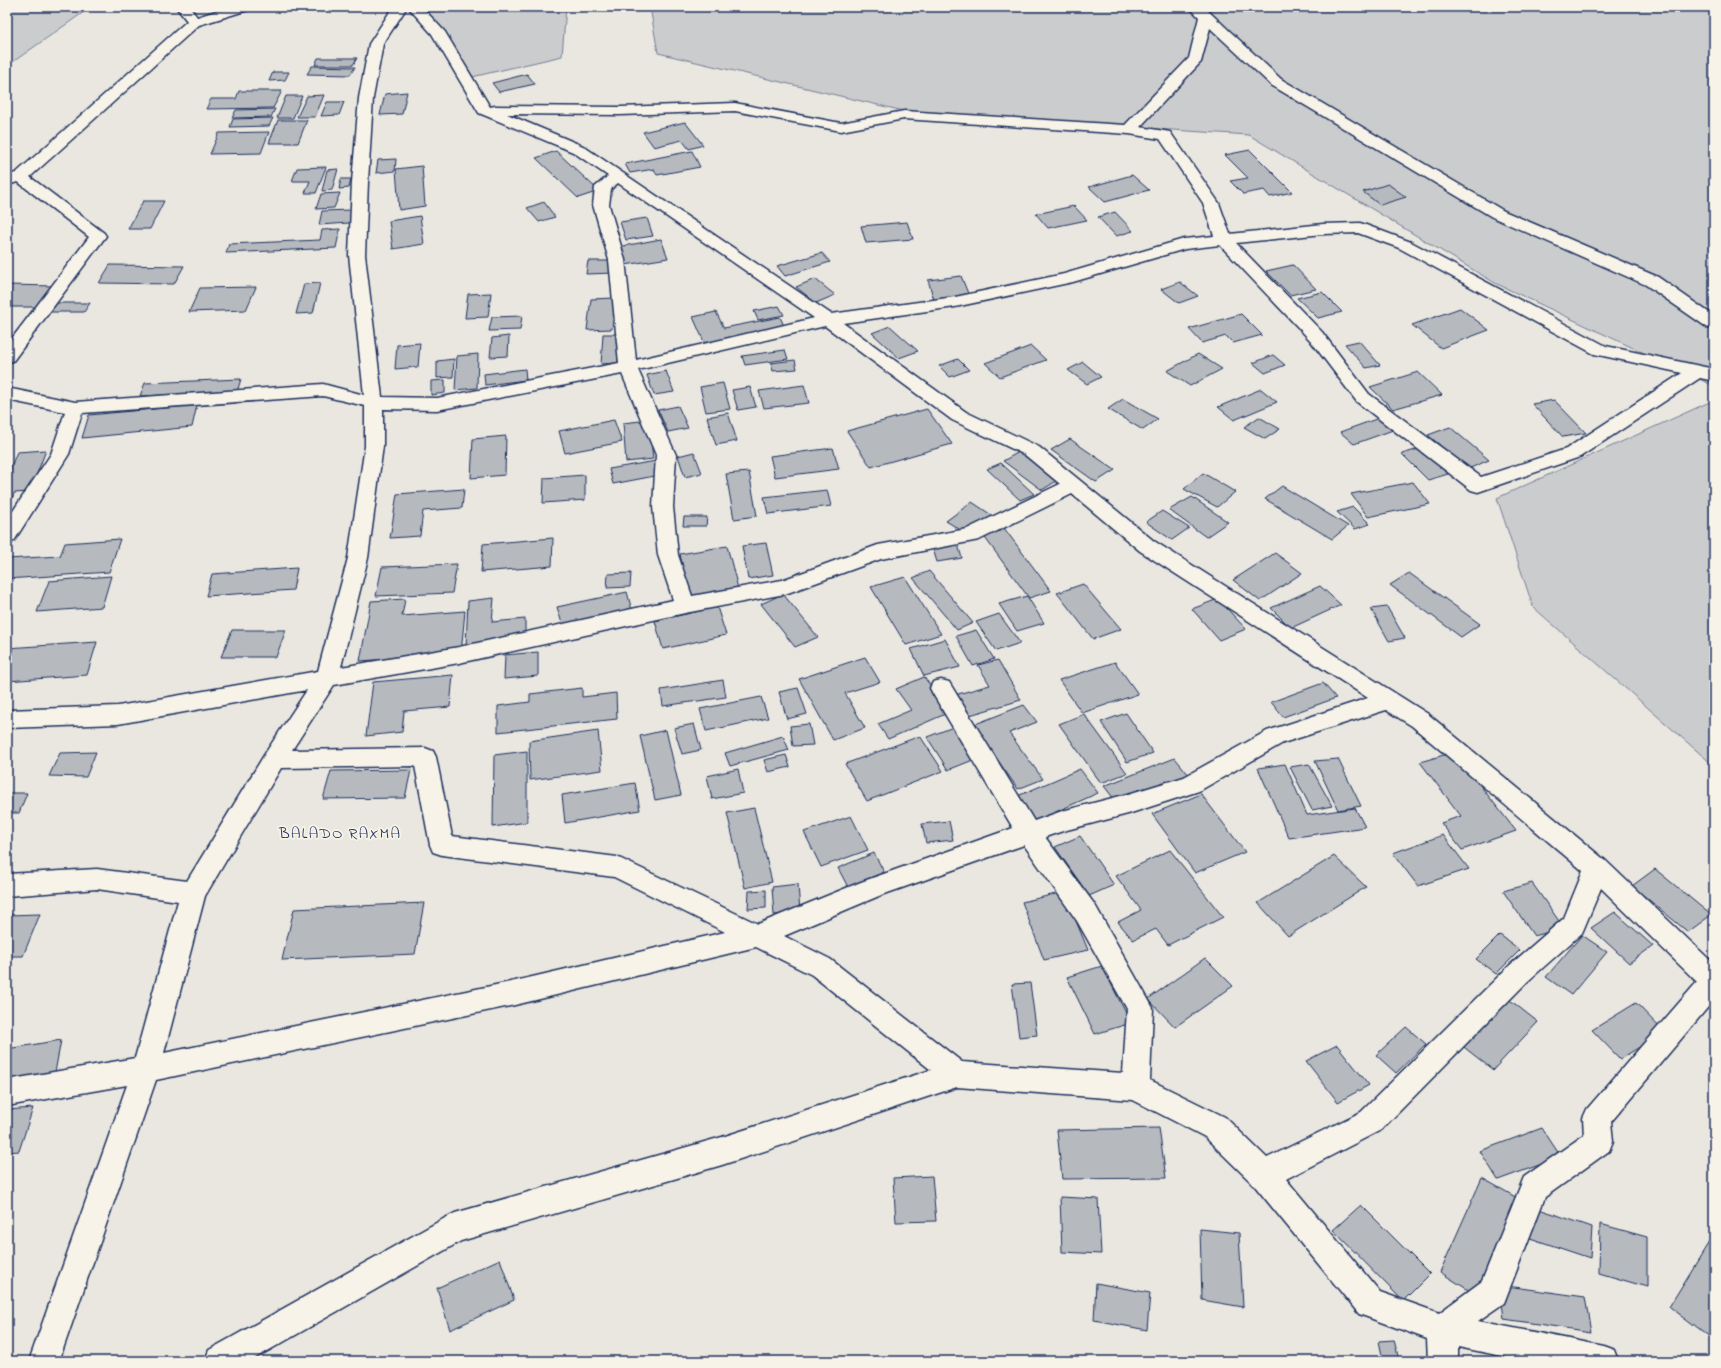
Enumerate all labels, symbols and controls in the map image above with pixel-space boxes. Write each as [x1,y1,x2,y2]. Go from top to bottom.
district label: BALADO RAXMA [278,822,401,846]

